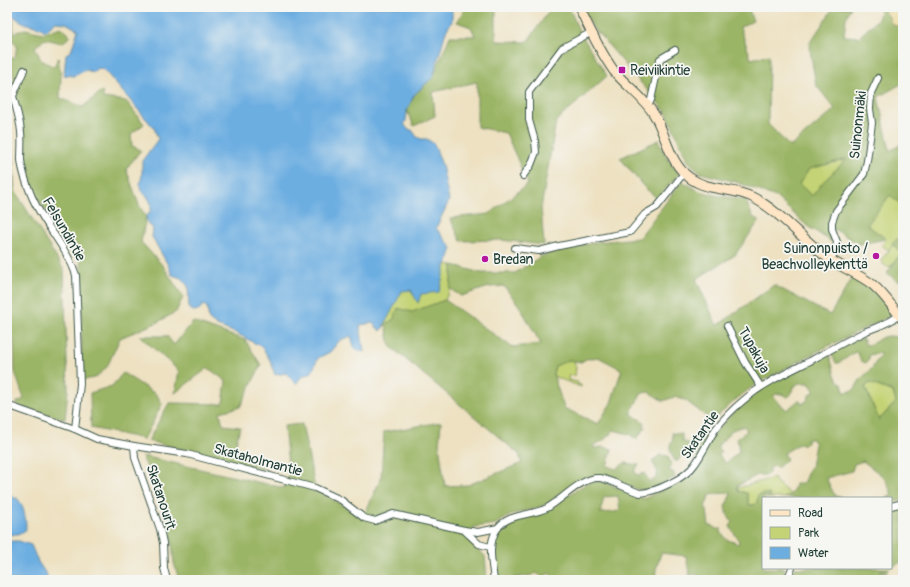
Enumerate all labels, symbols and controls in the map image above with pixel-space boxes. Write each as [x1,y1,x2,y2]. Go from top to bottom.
place label: Reiviikintie [630,62,690,79]
marker: Reiviikintie [617,65,627,75]
street label: Suinonmäki [846,90,870,160]
street label: Felsundintie [39,194,89,264]
place label: Suinonpuisto / Beachvolleykenttä [761,240,868,273]
place label: Bredan [493,251,533,268]
marker: Suinonpuisto / Beachvolleykenttä [871,251,881,261]
marker: Bredan [480,254,490,264]
street label: Tupakuja [734,324,774,376]
street label: Skatantie [677,408,723,462]
street label: Skataholmantie [212,440,304,480]
street label: Skatanourit [142,462,180,532]
legend [762,497,892,569]
text: Road [798,506,823,521]
text: Park [798,526,819,541]
text: Water [798,546,829,561]

